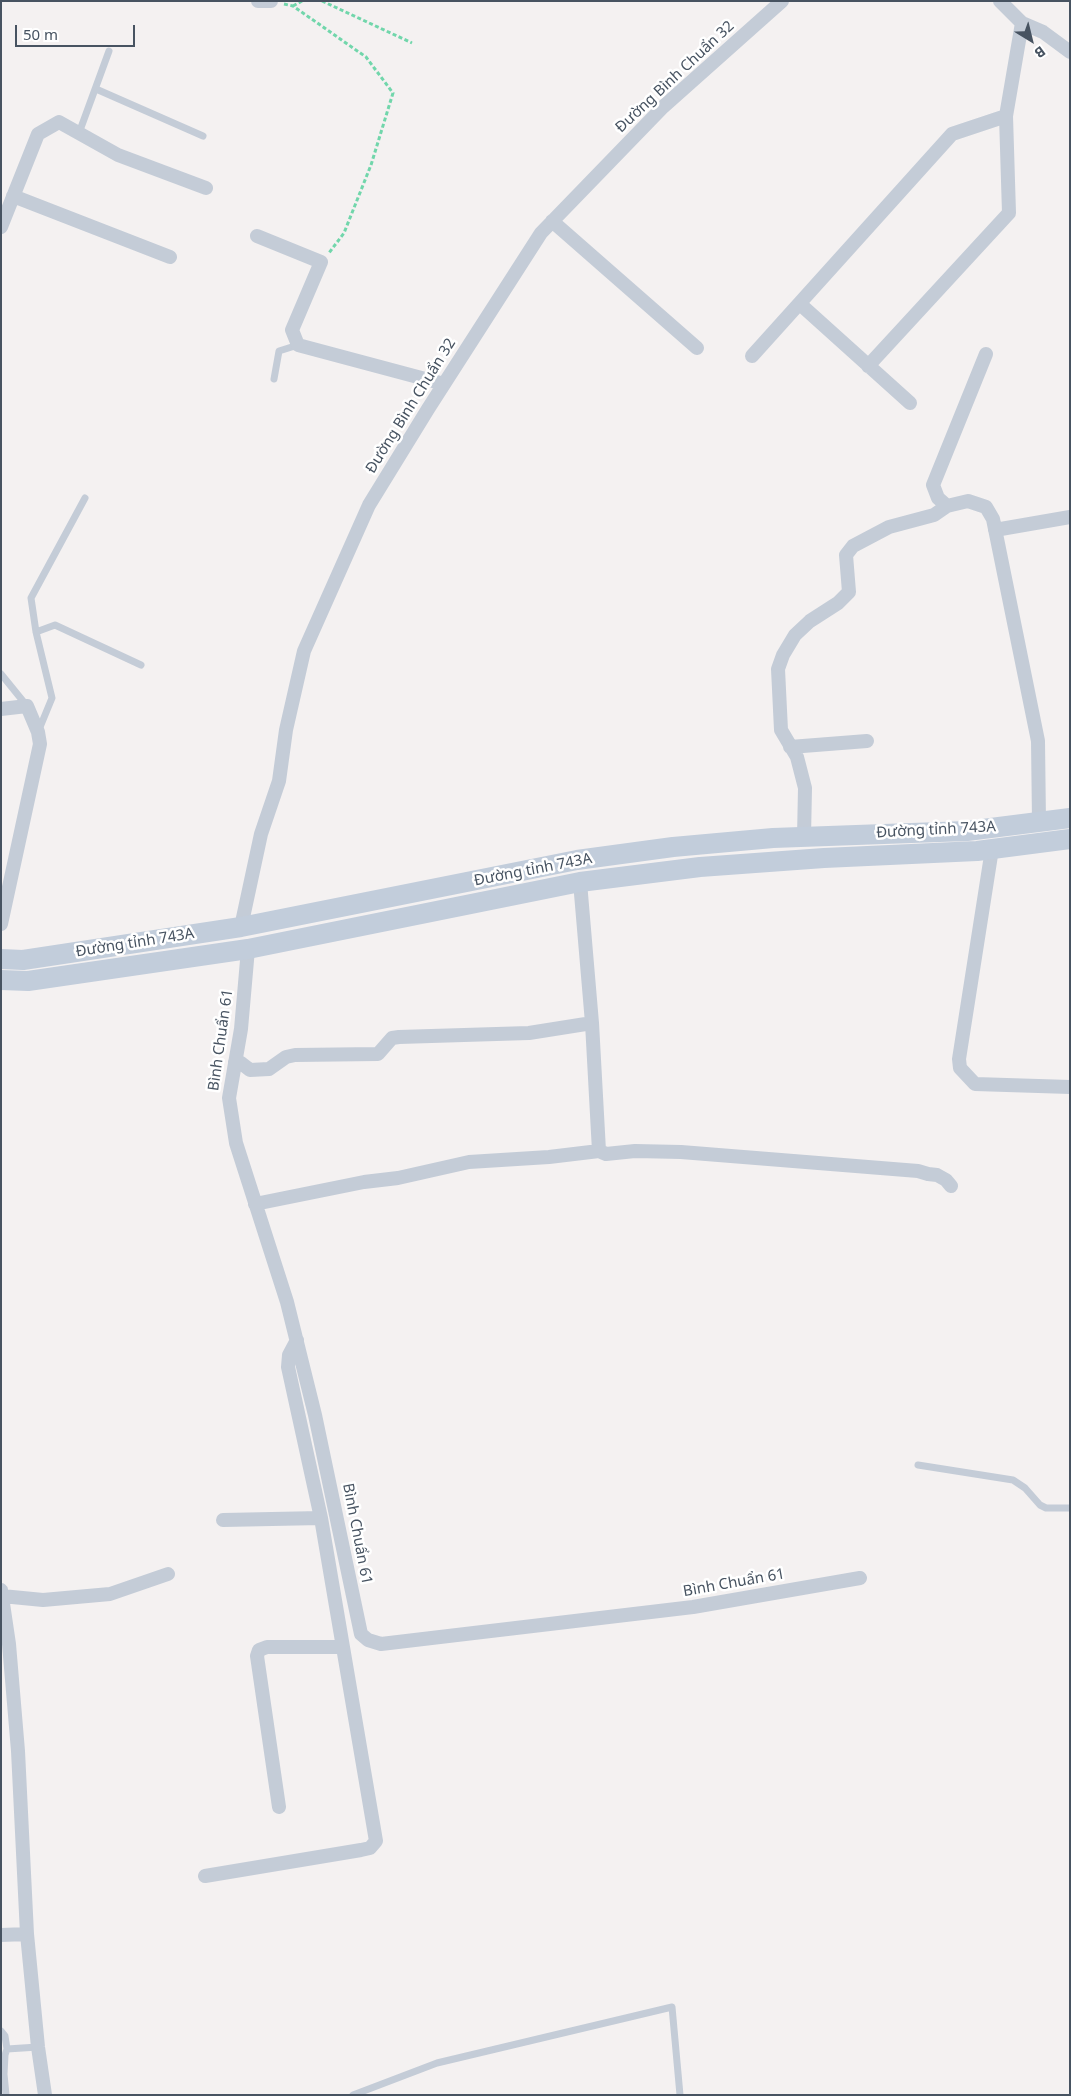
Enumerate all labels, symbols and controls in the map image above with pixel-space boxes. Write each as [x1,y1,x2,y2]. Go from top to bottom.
scale bar [18,15,138,47]
north arrow [1006,15,1056,65]
street label: Đường Bình Chuẩn 32 [612,17,738,137]
text: 50 m [23,24,58,44]
text: B [1031,42,1049,63]
street label: Đường Bình Chuẩn 32 [362,335,460,477]
street label: Đường tỉnh 743A [876,818,996,842]
street label: Đường tỉnh 743A [473,850,593,890]
street label: Đường tỉnh 743A [74,925,196,961]
street label: Bình Chuẩn 61 [205,988,237,1092]
street label: Bình Chuẩn 61 [338,1482,376,1586]
street label: Bình Chuẩn 61 [682,1565,786,1601]

